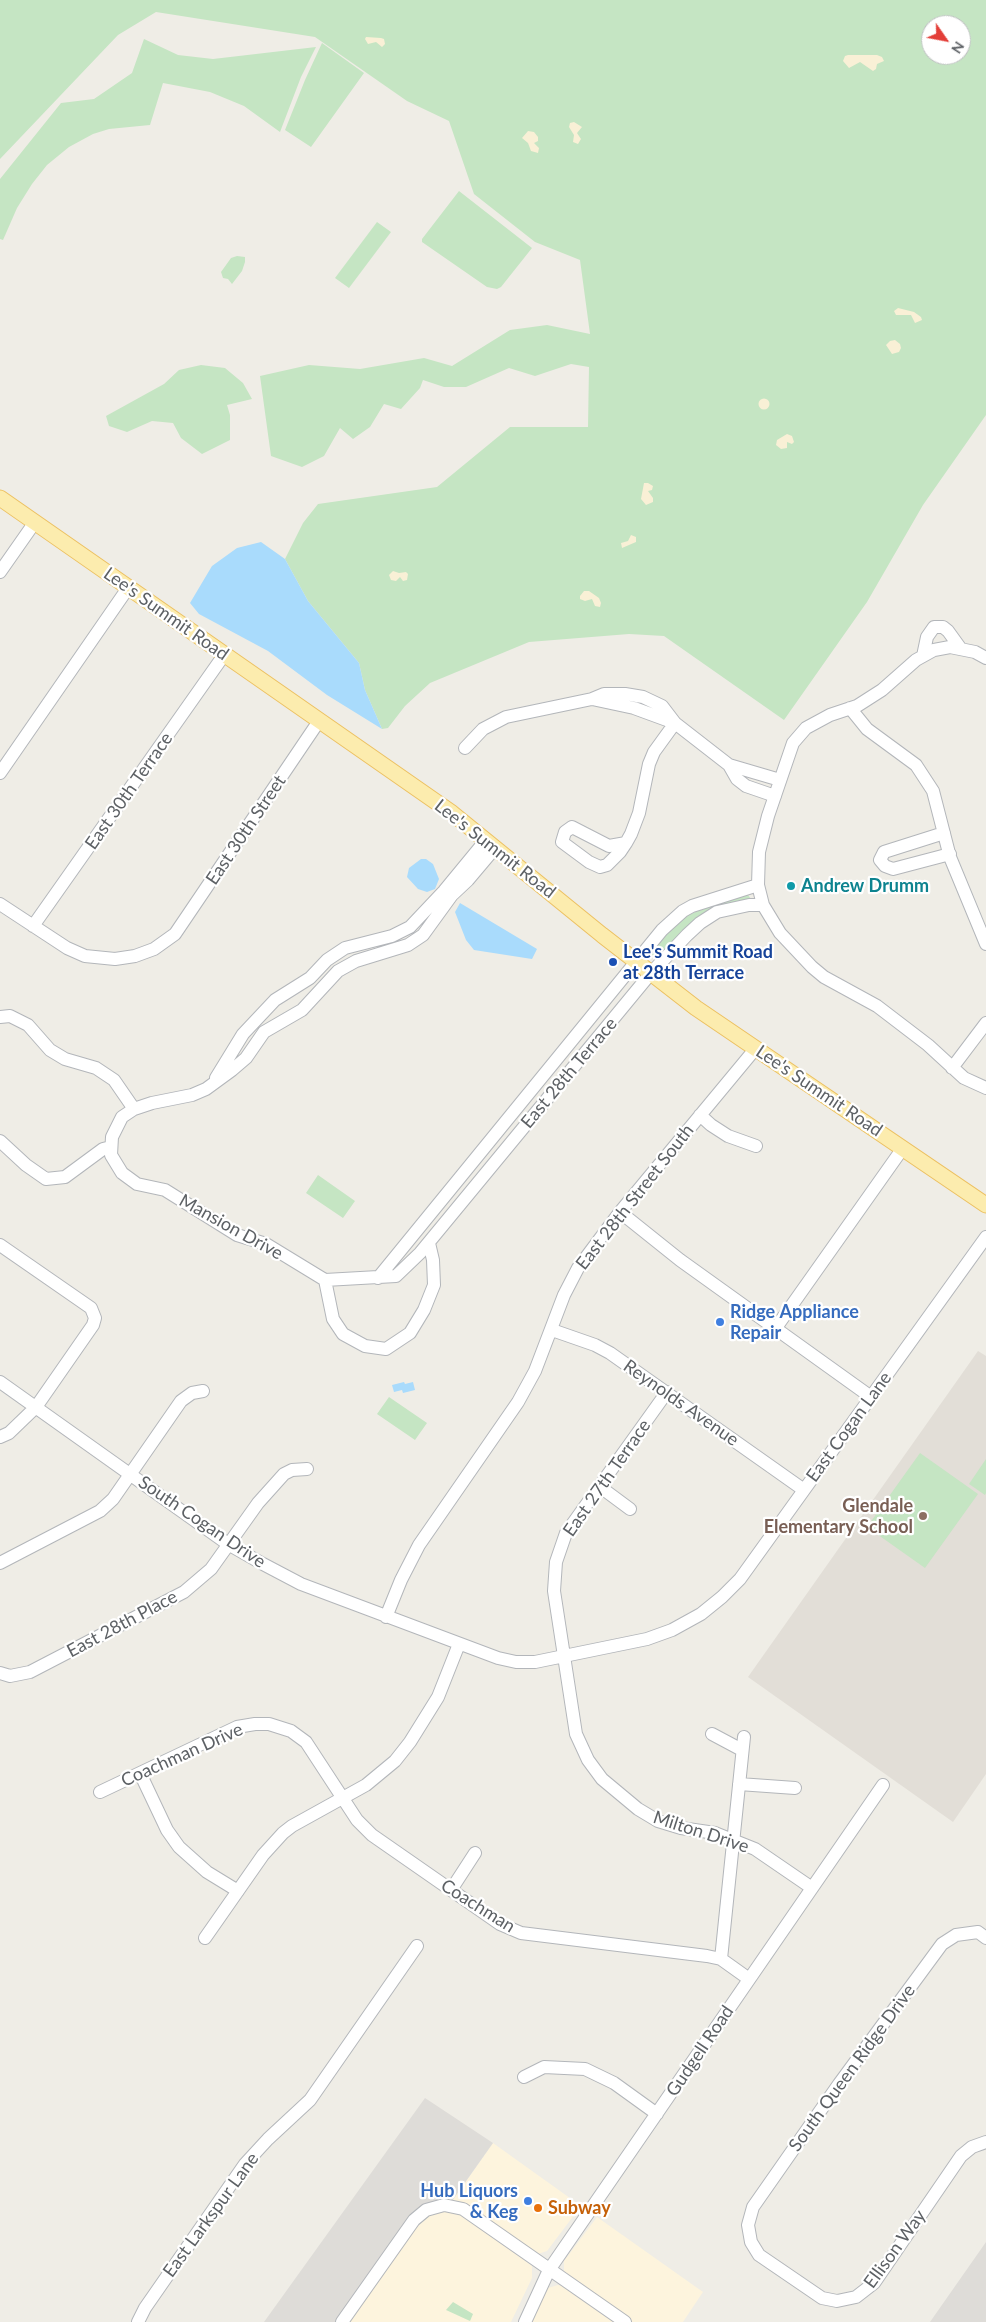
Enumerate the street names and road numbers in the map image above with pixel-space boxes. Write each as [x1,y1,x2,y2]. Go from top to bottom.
street label: Lee's Summit Road [99,563,233,665]
street label: East 30th Terrace [81,728,177,854]
street label: East 30th Street [201,771,291,889]
street label: Lee's Summit Road [430,795,560,903]
street label: East 28th Terrace [516,1013,622,1133]
street label: Lee's Summit Road [752,1041,886,1141]
street label: East 28th Street South [572,1120,698,1274]
street label: Mansion Drive [175,1190,287,1264]
street label: Reynolds Avenue [619,1355,743,1451]
street label: East Cogan Lane [802,1368,896,1486]
street label: East 27th Terrace [559,1415,655,1541]
street label: South Cogan Drive [134,1471,270,1573]
street label: East 28th Place [63,1586,181,1662]
street label: Coachman Drive [118,1719,246,1791]
street label: Milton Drive [650,1806,752,1858]
street label: Coachman [437,1875,519,1937]
street label: South Queen Ridge Drive [784,1980,920,2156]
street label: Gudgell Road [662,2001,738,2101]
street label: East Larkspur Lane [159,2148,263,2282]
street label: Ellison Way [859,2206,931,2292]

